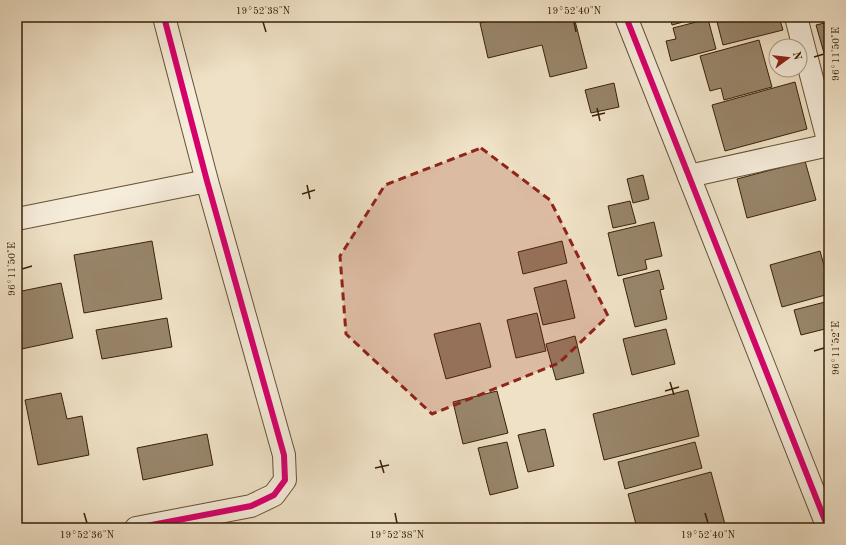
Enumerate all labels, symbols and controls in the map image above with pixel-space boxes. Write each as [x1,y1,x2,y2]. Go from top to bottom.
text: 19°52'38"N [236,6,291,16]
text: 19°52'40"N [547,6,602,16]
text: 96°11'50"E [831,27,841,81]
north arrow [768,38,808,78]
text: N [790,50,803,62]
text: 96°11'50"E [7,242,17,296]
text: 96°11'52"E [831,321,841,375]
text: 19°52'36"N [60,530,115,540]
text: 19°52'38"N [370,530,425,540]
text: 19°52'40"N [681,530,736,540]

